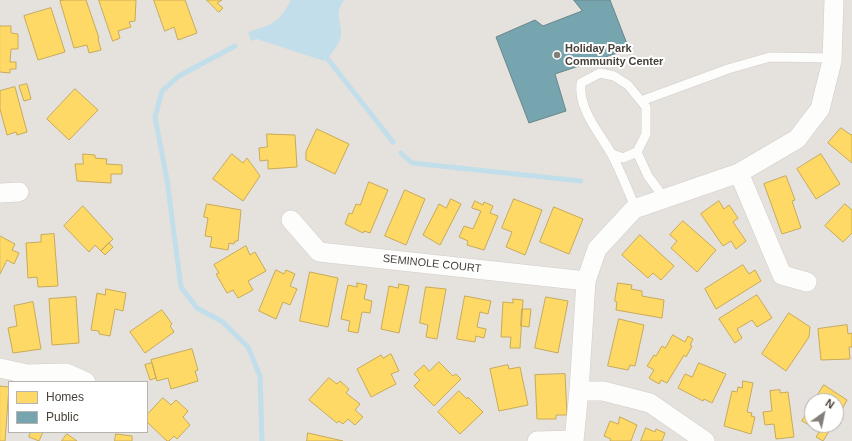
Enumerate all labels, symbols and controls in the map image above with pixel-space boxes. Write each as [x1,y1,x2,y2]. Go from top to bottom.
place label: Holiday Park Community Center [565,42,663,68]
marker: Holiday Park Community Center [552,50,562,60]
street label: SEMINOLE COURT [382,252,482,276]
legend [8,381,148,433]
text: Homes [46,390,84,404]
north arrow [804,393,844,433]
text: N [823,397,837,411]
text: Public [46,410,79,424]

